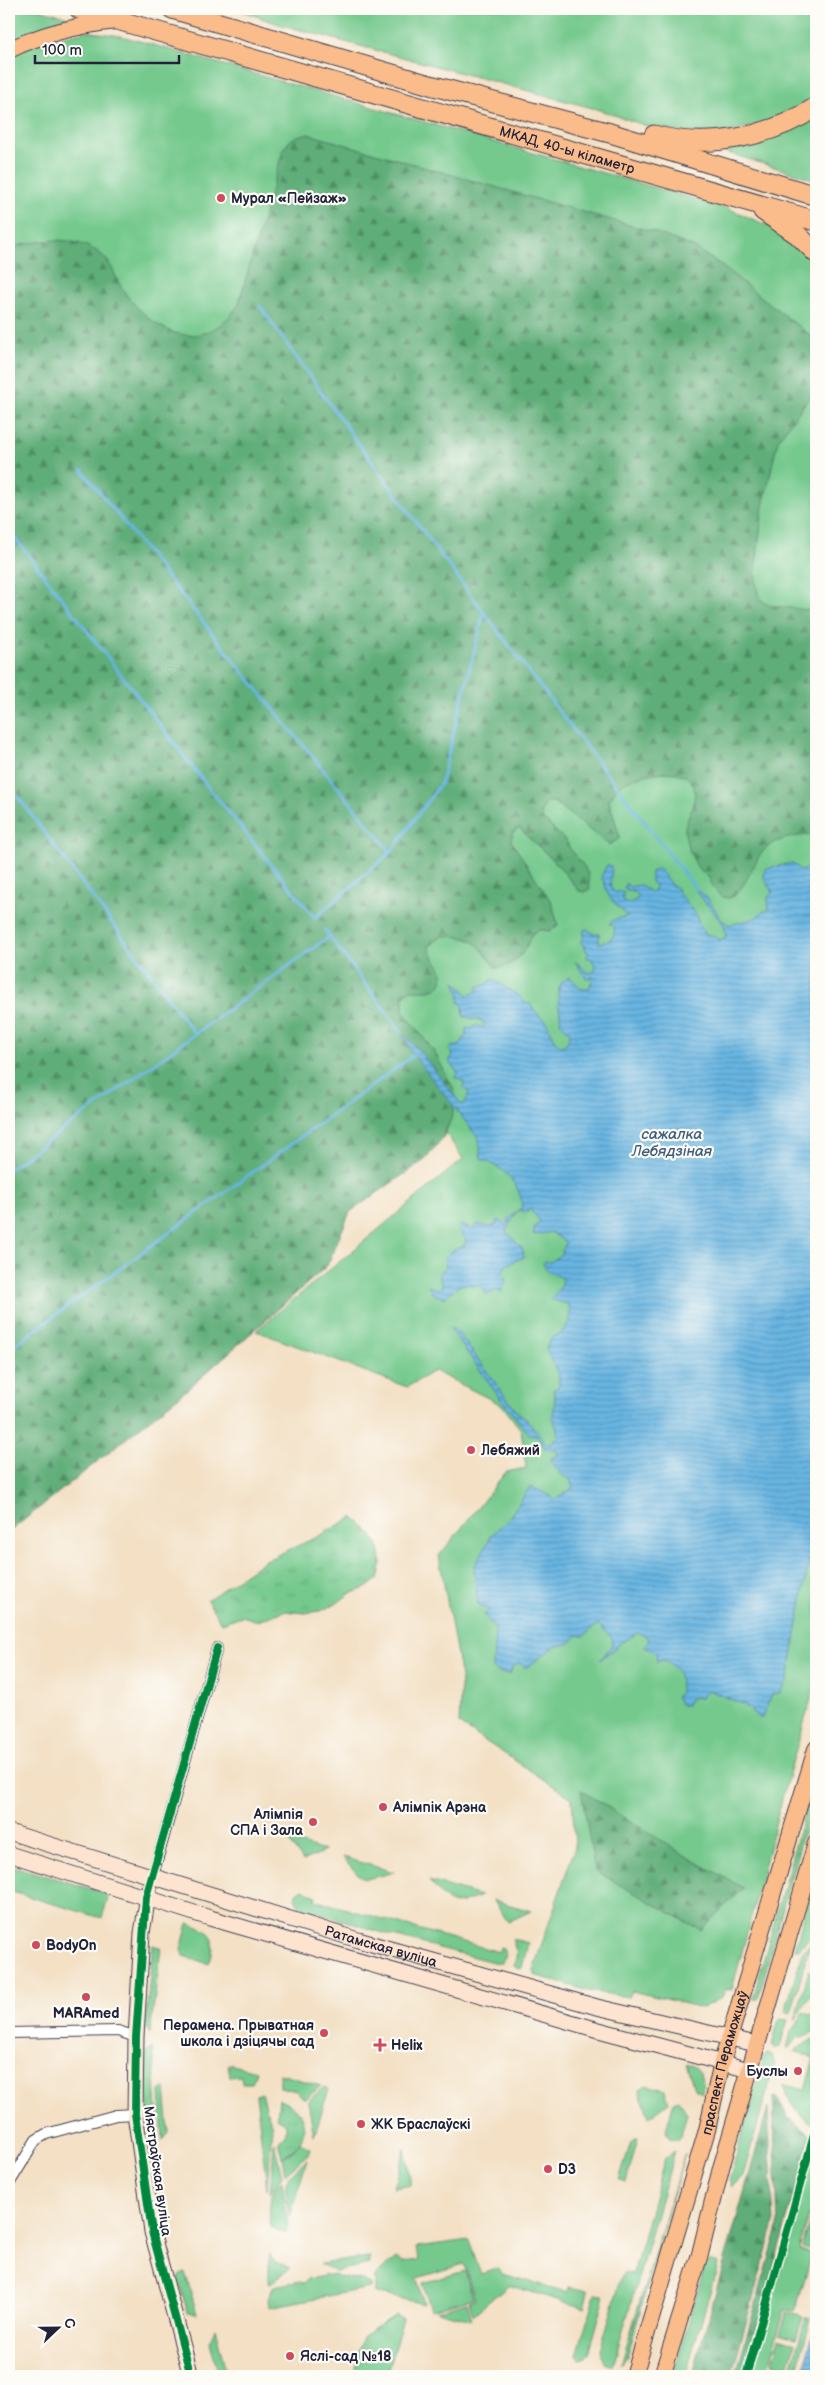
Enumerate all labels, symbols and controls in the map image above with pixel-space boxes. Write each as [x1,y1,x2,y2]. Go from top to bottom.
scale bar [35,32,179,64]
text: 100 m [42,41,82,60]
street label: МКАД, 40-ы кіламетр [498,122,637,177]
place label: Мурал «Пейзаж» [231,190,347,207]
marker: Мурал «Пейзаж» [215,192,227,204]
water label: сажалка Лебядзіная [631,1125,713,1161]
place label: Лебяжий [480,1442,540,1459]
marker: Лебяжий [465,1444,477,1456]
place label: Алімпік Арэна [392,1799,487,1816]
marker: Алімпік Арэна [377,1801,389,1813]
place label: Алімпія СПА і Зала [230,1806,304,1839]
marker: Алімпія СПА і Зала [307,1816,319,1828]
street label: Ратамская вуліца [322,1922,440,1971]
place label: BodyOn [46,1937,97,1954]
marker: BodyOn [30,1939,42,1951]
street label: праспект Пераможцаў [698,1988,752,2137]
marker: MARAmed [80,1991,92,2003]
place label: MARAmed [53,2005,119,2022]
place label: Перамена. Прыватная школа і дзіцячы сад [163,2017,315,2050]
marker: Перамена. Прыватная школа і дзіцячы сад [318,2027,330,2039]
place label: Helix [391,2037,423,2054]
marker: Helix [373,2038,387,2052]
place label: Буслы [746,2063,788,2080]
marker: Буслы [792,2065,804,2077]
street label: Мястраўская вуліца [140,2105,175,2238]
place label: ЖК Браслаўскі [371,2116,471,2133]
marker: ЖК Браслаўскі [355,2118,367,2130]
place label: D3 [558,2161,576,2178]
marker: D3 [542,2163,554,2175]
north arrow [32,2302,82,2352]
text: С [60,2316,79,2331]
place label: Яслі-сад №18 [300,2348,392,2365]
marker: Яслі-сад №18 [284,2350,296,2362]

